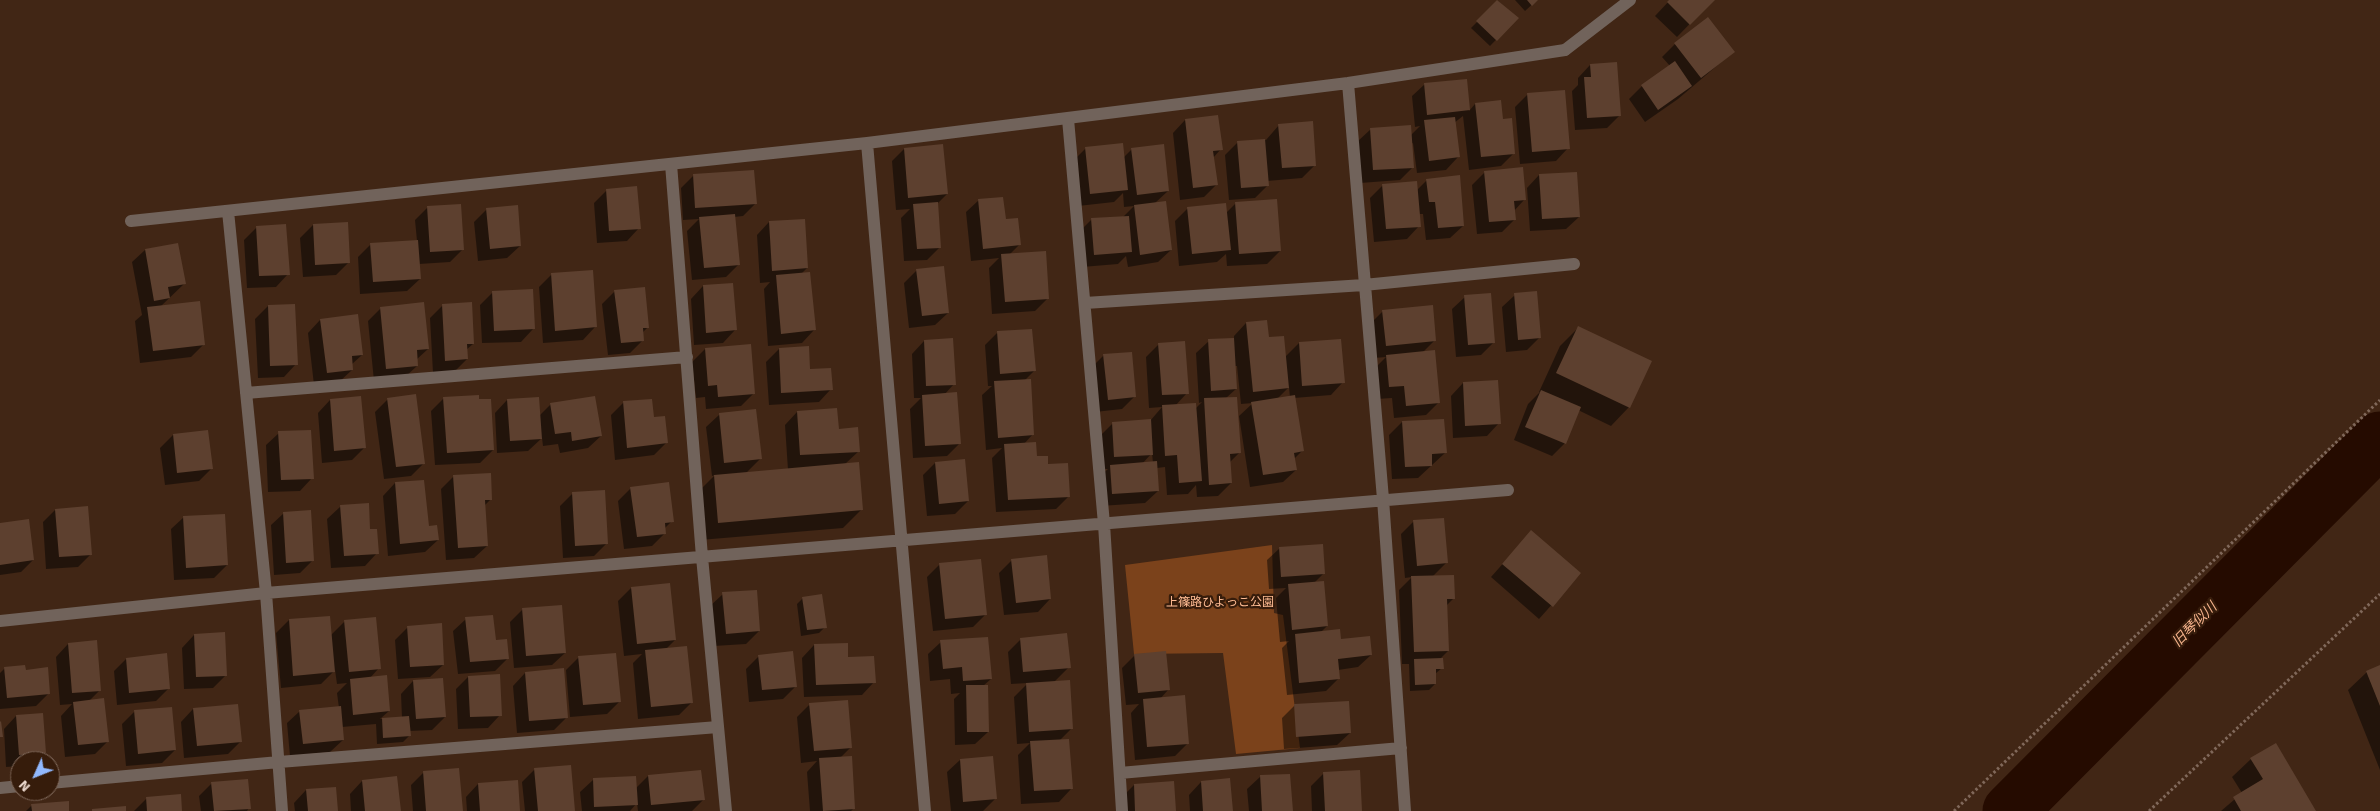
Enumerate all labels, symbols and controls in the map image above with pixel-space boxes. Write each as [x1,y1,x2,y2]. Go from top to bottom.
park label: 上篠路ひよっこ公園 [1166,596,1274,610]
water label: 旧琴似川 [2169,599,2221,651]
north arrow [10,751,60,801]
text: N [15,777,34,795]

